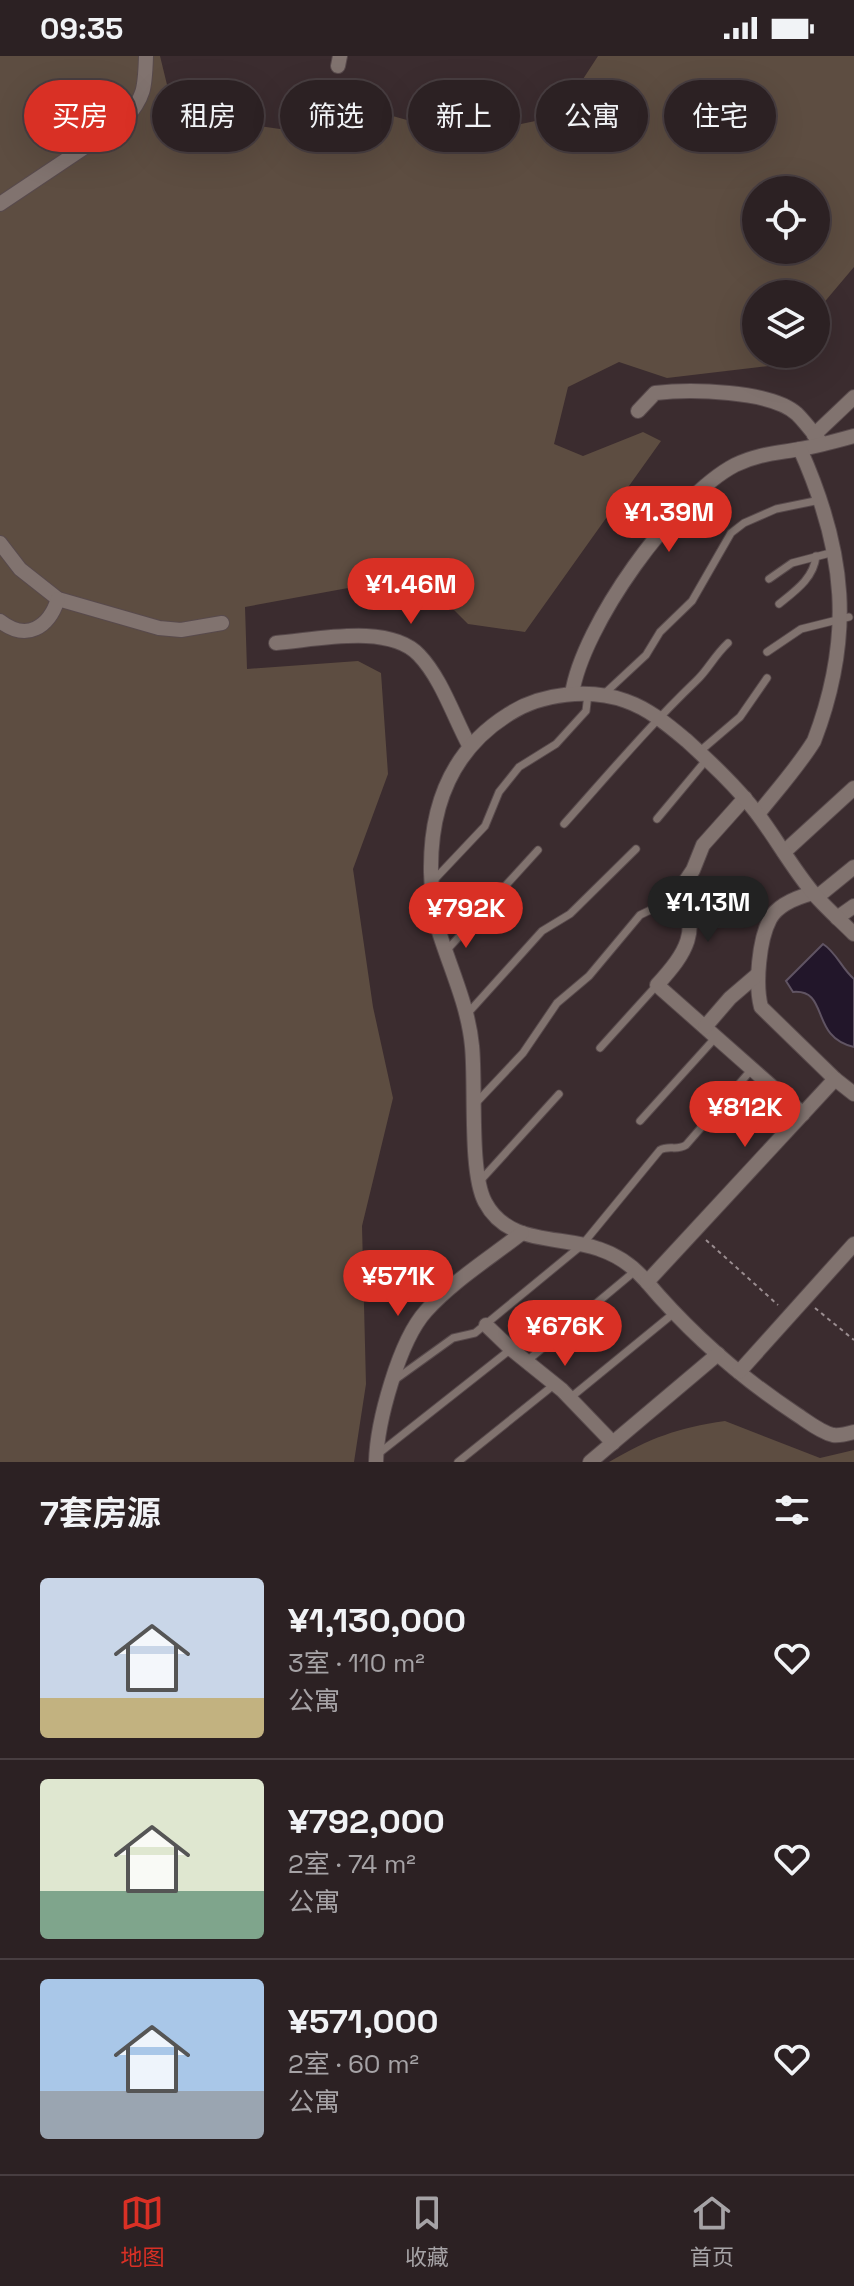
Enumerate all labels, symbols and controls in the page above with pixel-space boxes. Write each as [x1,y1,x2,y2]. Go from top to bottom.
text: 09:35 [40,9,123,48]
chip: 买房 [24,80,136,152]
chip: 租房 [152,80,264,152]
chip: 筛选 [280,80,392,152]
chip: 新上 [408,80,520,152]
chip: 公寓 [536,80,648,152]
chip: 住宅 [664,80,776,152]
map controls [742,176,830,368]
button: locate [742,176,830,264]
button: layers [742,280,830,368]
pin: ¥1.39M [604,486,734,554]
text: ¥1.39M [624,495,714,529]
pin: ¥1.46M [346,558,476,626]
text: ¥1.46M [365,567,457,601]
pin: ¥1.13M [643,876,773,944]
pin: ¥792K [410,882,522,950]
text: ¥1.13M [666,885,750,919]
text: ¥792K [427,891,505,925]
pin: ¥812K [689,1081,801,1149]
text: ¥812K [707,1090,783,1124]
pin: ¥571K [342,1250,454,1318]
text: ¥571K [361,1259,435,1293]
pin: ¥676K [509,1300,621,1368]
text: ¥676K [526,1309,604,1343]
icon: filters [770,1488,814,1532]
text: 7套房源 [40,1492,161,1535]
text: ¥1,130,000 [288,1599,466,1642]
icon: home [104,1610,200,1706]
icon: heart [770,1636,814,1680]
text: 3室 · 110 m² [288,1646,425,1680]
text: 公寓 [288,1684,340,1718]
text: ¥792,000 [288,1800,445,1843]
icon: home [104,1811,200,1907]
icon: heart [770,1837,814,1881]
text: 2室 · 74 m² [288,1847,416,1881]
text: 公寓 [288,1885,340,1919]
text: ¥571,000 [288,2000,439,2043]
icon: home [104,2011,200,2107]
icon: heart [770,2037,814,2081]
text: 2室 · 60 m² [288,2047,419,2081]
text: 公寓 [288,2085,340,2119]
tab: 地图 [120,2191,164,2271]
tab: 收藏 [405,2191,449,2271]
tab: 首页 [690,2191,734,2271]

